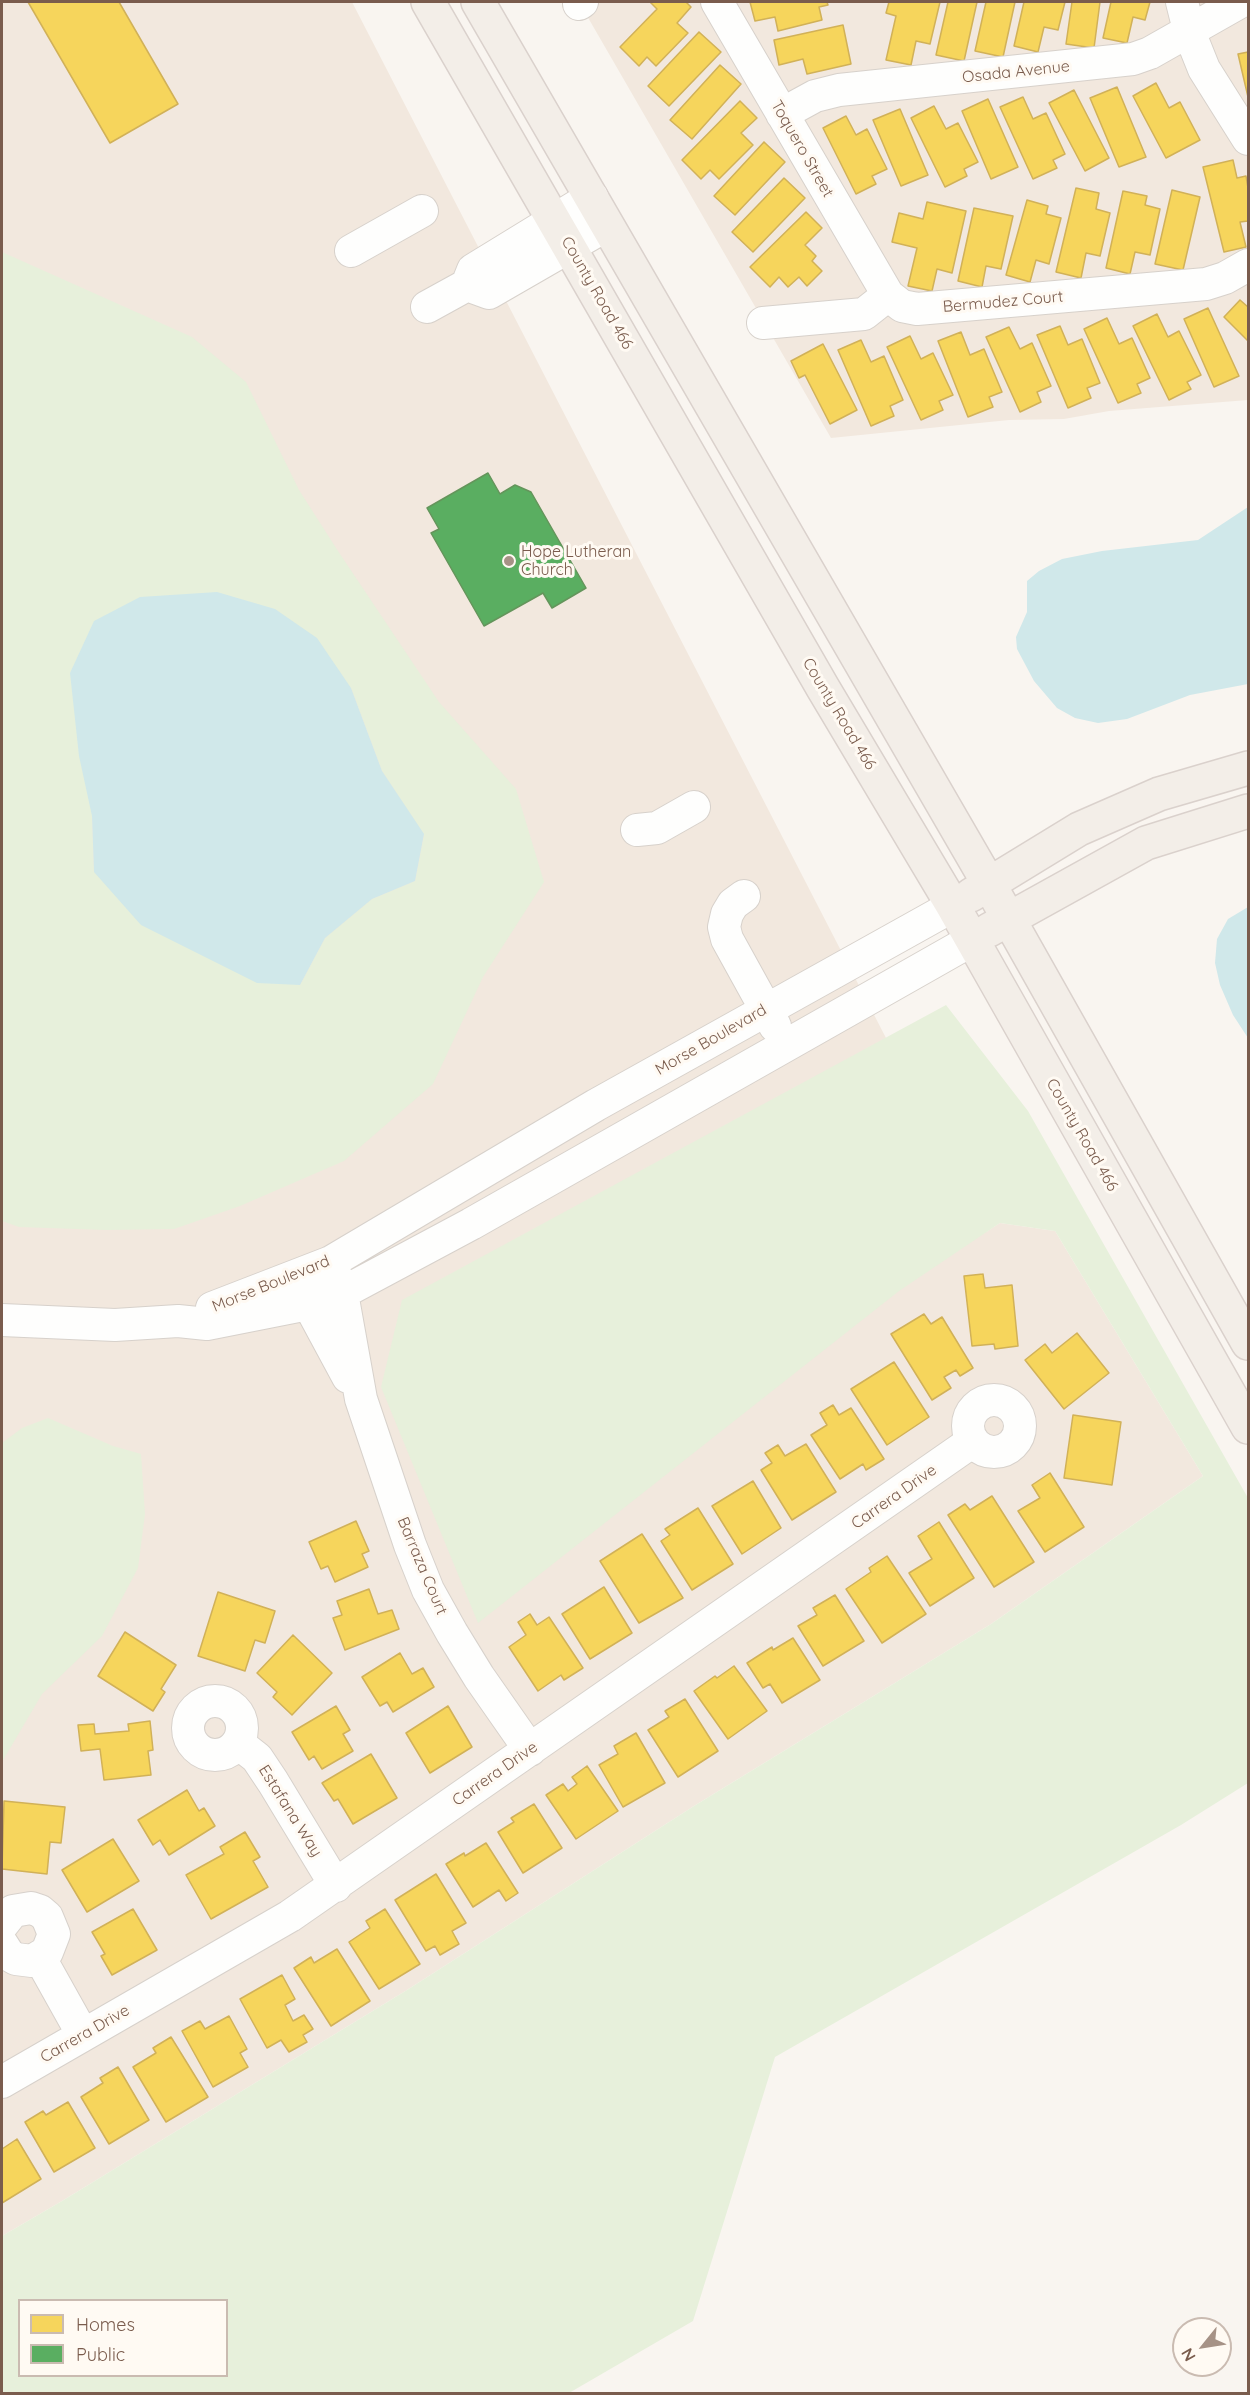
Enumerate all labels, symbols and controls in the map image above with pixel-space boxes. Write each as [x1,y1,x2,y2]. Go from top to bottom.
street label: Osada Avenue [961,57,1071,87]
street label: Toquero Street [766,97,838,201]
street label: County Road 466 [557,233,637,353]
street label: Bermudez Court [942,287,1064,317]
place label: Hope Lutheran Church [521,542,631,580]
marker: Hope Lutheran Church [502,554,516,568]
street label: County Road 466 [798,655,880,773]
street label: Morse Boulevard [652,1000,770,1080]
street label: County Road 466 [1042,1075,1122,1195]
street label: Morse Boulevard [209,1252,333,1316]
street label: Carrera Drive [848,1461,940,1533]
street label: Barraza Court [393,1514,451,1618]
street label: Carrera Drive [449,1738,541,1810]
street label: Estafana Way [254,1762,326,1860]
street label: Carrera Drive [37,2001,133,2067]
legend [18,2299,228,2377]
text: Homes [76,2313,135,2336]
north arrow [1172,2317,1232,2377]
text: Public [76,2343,125,2366]
text: N [1177,2345,1200,2365]

